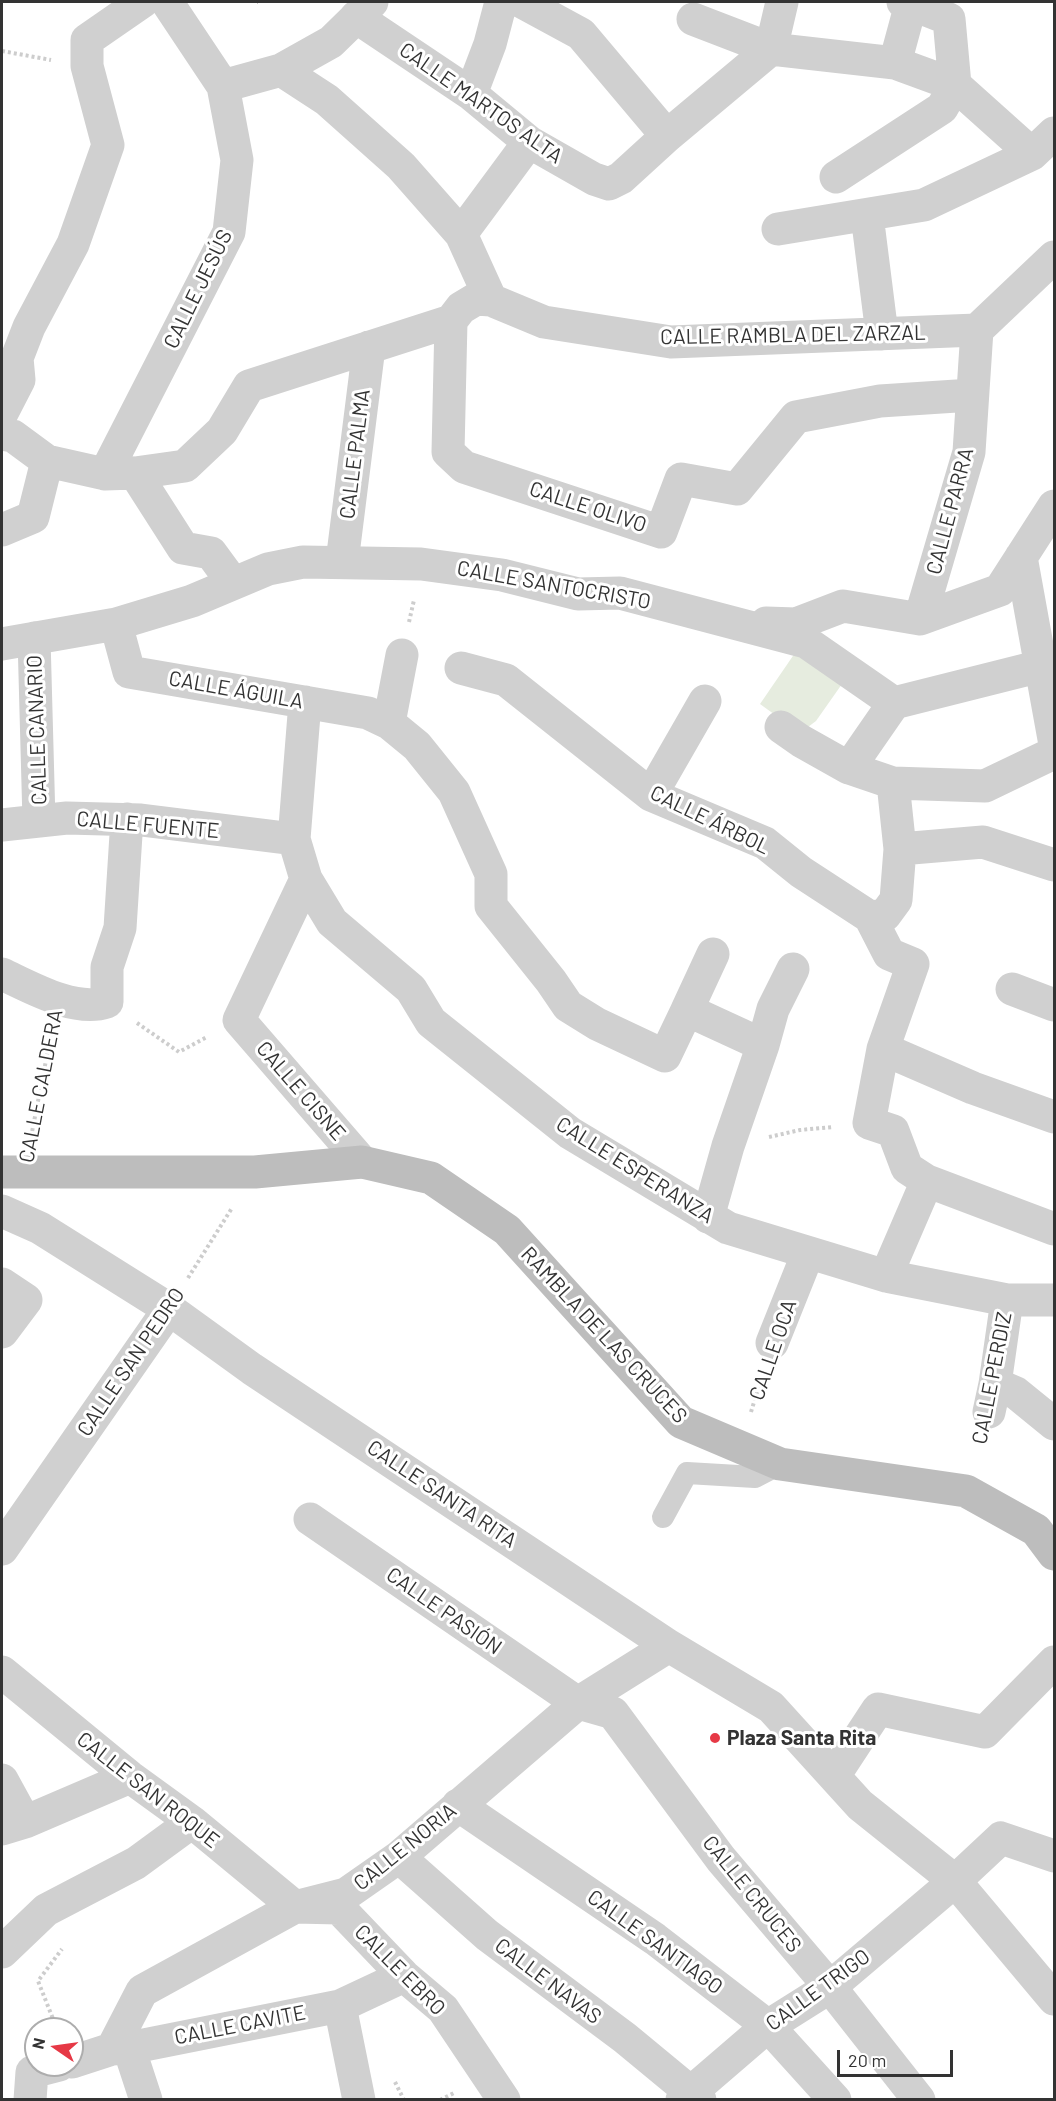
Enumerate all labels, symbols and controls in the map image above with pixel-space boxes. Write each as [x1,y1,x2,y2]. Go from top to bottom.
street label: CALLE MARTOS ALTA [394,37,568,169]
street label: CALLE JESÚS [158,225,238,353]
street label: CALLE RAMBLA DEL ZARZAL [660,320,926,350]
street label: CALLE PALMA [335,388,375,520]
street label: CALLE PARRA [921,445,979,577]
street label: CALLE OLIVO [526,476,650,538]
street label: CALLE SANTOCRISTO [455,556,653,614]
street label: CALLE CANARIO [22,655,52,805]
street label: CALLE ÁGUILA [167,666,305,714]
street label: CALLE ÁRBOL [646,780,774,860]
street label: CALLE FUENTE [76,806,220,844]
street label: CALLE CALDERA [14,1007,68,1165]
street label: CALLE CISNE [251,1036,351,1146]
street label: CALLE ESPERANZA [551,1111,719,1229]
street label: RAMBLA DE LAS CRUCES [516,1242,692,1428]
street label: CALLE SAN PEDRO [72,1283,190,1441]
street label: CALLE OCA [744,1296,802,1404]
street label: CALLE PERDIZ [967,1310,1017,1446]
street label: CALLE SANTA RITA [362,1435,522,1553]
street label: CALLE PASIÓN [381,1562,507,1660]
place label: Plaza Santa Rita [727,1725,876,1751]
street label: CALLE SAN ROQUE [72,1727,224,1853]
marker: Plaza Santa Rita [708,1731,722,1745]
street label: CALLE NORIA [349,1798,461,1896]
street label: CALLE CRUCES [697,1831,807,1957]
street label: CALLE SANTIAGO [582,1884,728,2000]
street label: CALLE EBRO [349,1919,451,2021]
street label: CALLE NAVAS [490,1933,606,2029]
street label: CALLE TRIGO [761,1944,875,2036]
street label: CALLE CAVITE [172,2000,308,2050]
north arrow [24,2017,84,2077]
text: N [27,2036,48,2051]
scale bar [840,2038,956,2076]
text: 20 m [848,2049,886,2071]

